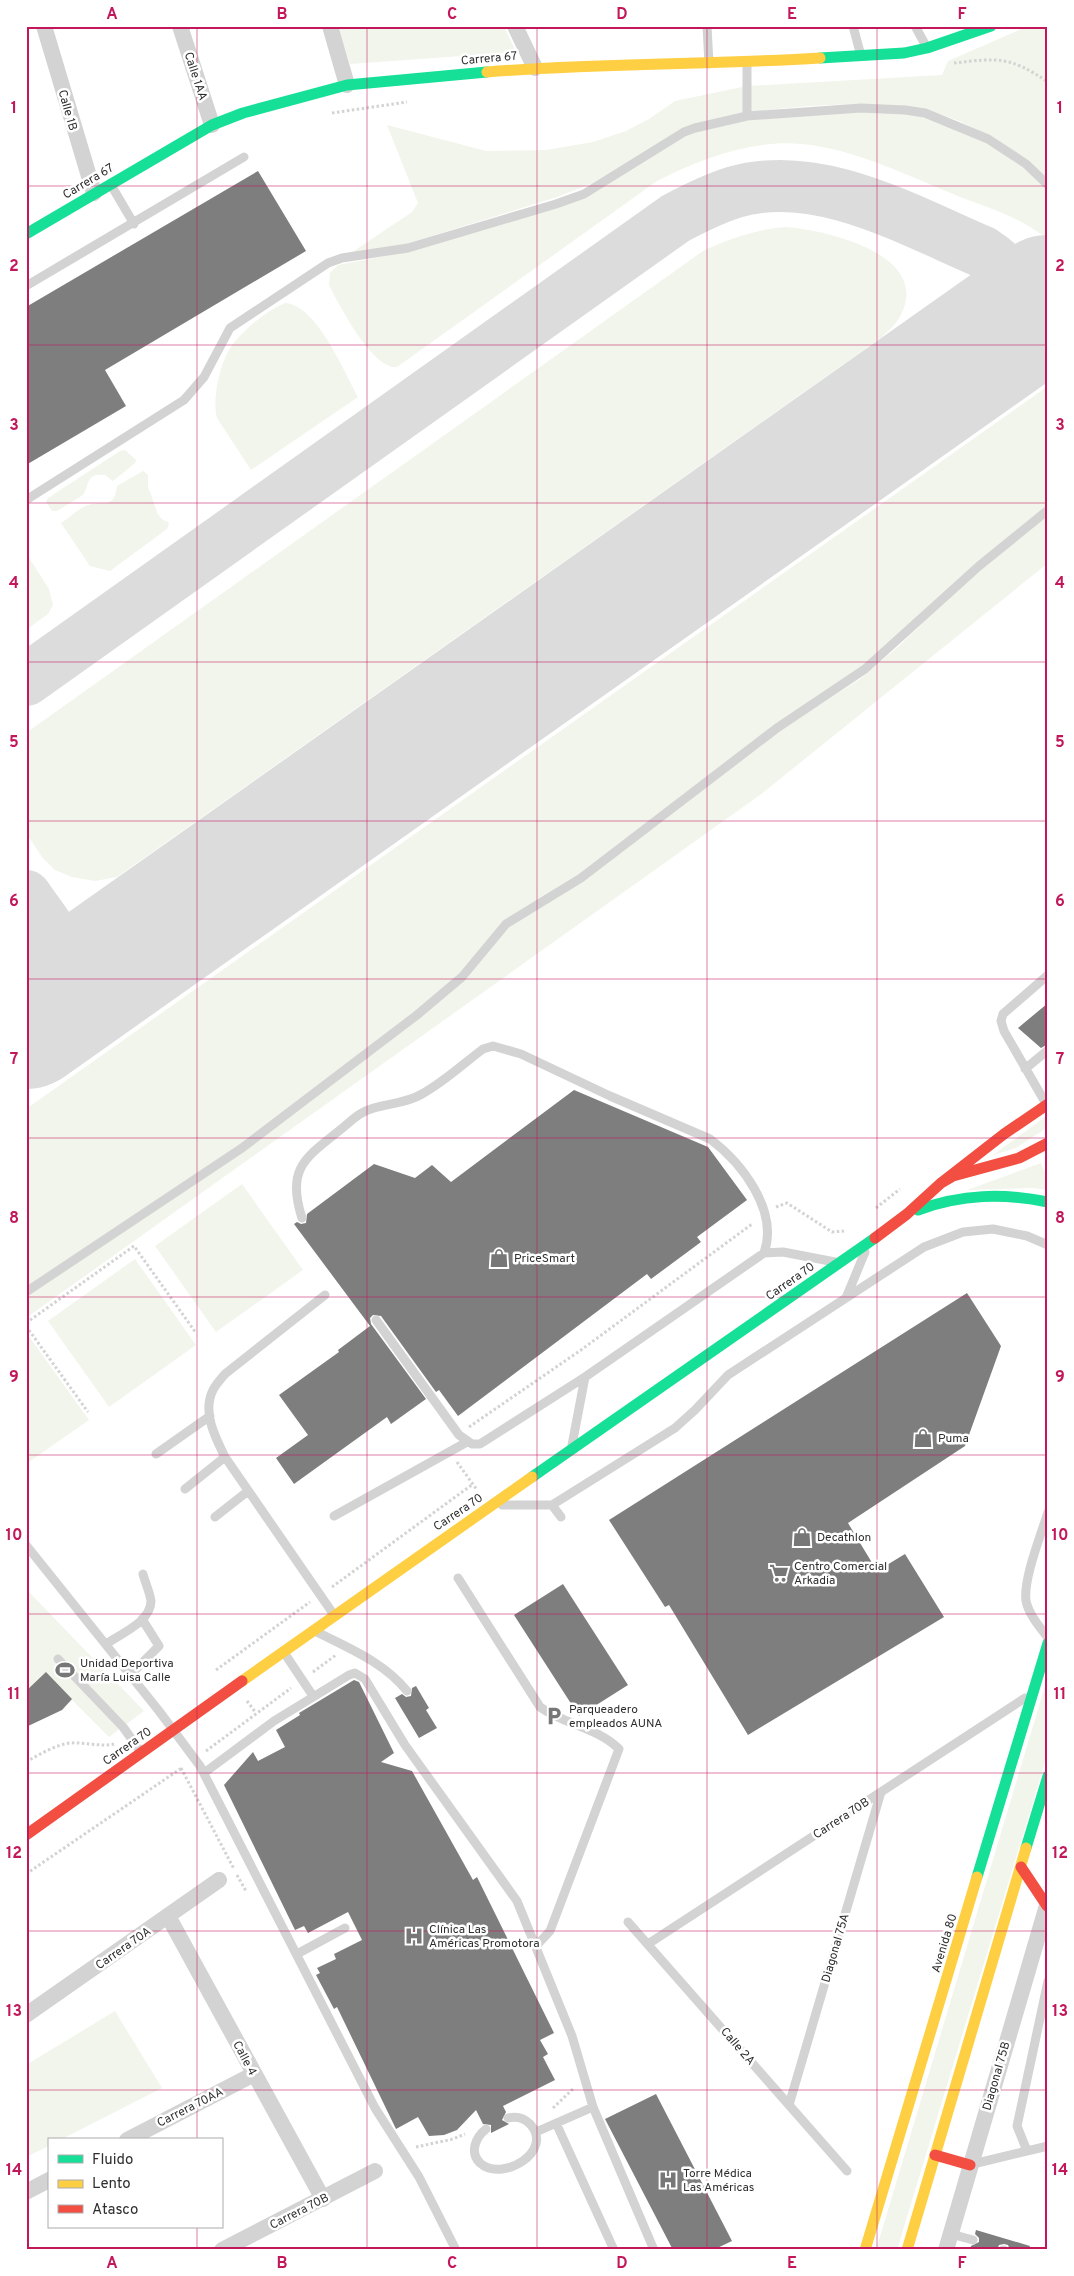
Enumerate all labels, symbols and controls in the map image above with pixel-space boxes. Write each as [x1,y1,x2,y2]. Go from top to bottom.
text: A [106,5,118,25]
text: B [276,5,288,25]
text: C [447,5,457,25]
text: D [616,5,628,25]
text: E [787,5,797,25]
text: F [957,5,967,25]
street label: Carrera 67 [460,49,518,69]
street label: Calle 1AA [180,50,210,103]
street label: Calle 1B [54,88,81,133]
text: 1 [11,99,17,119]
text: 1 [1057,99,1063,119]
street label: Carrera 67 [60,160,117,203]
text: 2 [9,257,19,277]
text: 2 [1055,257,1065,277]
text: 3 [9,416,19,436]
text: 3 [1055,416,1065,436]
text: 4 [9,574,19,594]
text: 4 [1055,574,1065,594]
text: 5 [9,733,19,753]
text: 5 [1055,733,1065,753]
text: 6 [9,892,19,912]
text: 6 [1055,892,1065,912]
text: 7 [10,1050,18,1070]
text: 7 [1056,1050,1064,1070]
text: 8 [9,1209,19,1229]
text: 8 [1055,1209,1065,1229]
shop icon: PriceSmart [488,1247,510,1269]
place label: PriceSmart [514,1251,575,1267]
street label: Carrera 70 [763,1259,818,1305]
text: 9 [9,1368,19,1388]
text: 9 [1055,1368,1065,1388]
shop icon: Puma [912,1427,934,1449]
place label: Puma [938,1431,969,1447]
street label: Carrera 70 [431,1490,486,1535]
text: 10 [6,1526,22,1546]
shop icon: Decathlon [791,1526,813,1548]
text: 10 [1052,1526,1068,1546]
place label: Decathlon [817,1530,871,1546]
place label: Centro Comercial Arkadia [794,1559,887,1589]
supermarket icon: Centro Comercial Arkadia [768,1562,790,1584]
place label: Unidad Deportiva María Luisa Calle [80,1656,174,1686]
sports icon: Unidad Deportiva María Luisa Calle [54,1659,76,1681]
text: 11 [8,1685,20,1705]
text: 11 [1054,1685,1066,1705]
place label: Parqueadero empleados AUNA [569,1702,662,1732]
parking icon: Parqueadero empleados AUNA [543,1705,565,1727]
street label: Carrera 70 [100,1724,155,1770]
street label: Carrera 70B [810,1795,873,1843]
text: 12 [6,1844,22,1864]
text: 12 [1052,1844,1068,1864]
street label: Diagonal 75A [818,1912,853,1985]
street label: Avenida 80 [928,1912,961,1975]
place label: Clínica Las Américas Promotora [429,1922,540,1952]
street label: Carrera 70A [93,1924,154,1974]
hospital icon: Clínica Las Américas Promotora [403,1925,425,1947]
text: 13 [6,2002,22,2022]
text: 13 [1052,2002,1068,2022]
street label: Calle 2A [716,2024,758,2069]
street label: Calle 4 [228,2038,260,2079]
street label: Diagonal 75B [979,2040,1015,2113]
street label: Carrera 70AA [155,2084,226,2131]
legend [48,2138,222,2228]
text: Fluido [92,2151,133,2170]
text: 14 [6,2161,22,2181]
text: 14 [1052,2161,1068,2181]
place label: Torre Médica Las Américas [683,2166,754,2196]
hospital icon: Torre Médica Las Américas [657,2169,679,2191]
text: Lento [92,2175,131,2194]
street label: Carrera 70B [267,2190,332,2234]
text: Atasco [92,2201,138,2220]
text: A [106,2254,118,2274]
text: B [276,2254,288,2274]
text: C [447,2254,457,2274]
text: D [616,2254,628,2274]
text: E [787,2254,797,2274]
text: F [957,2254,967,2274]

